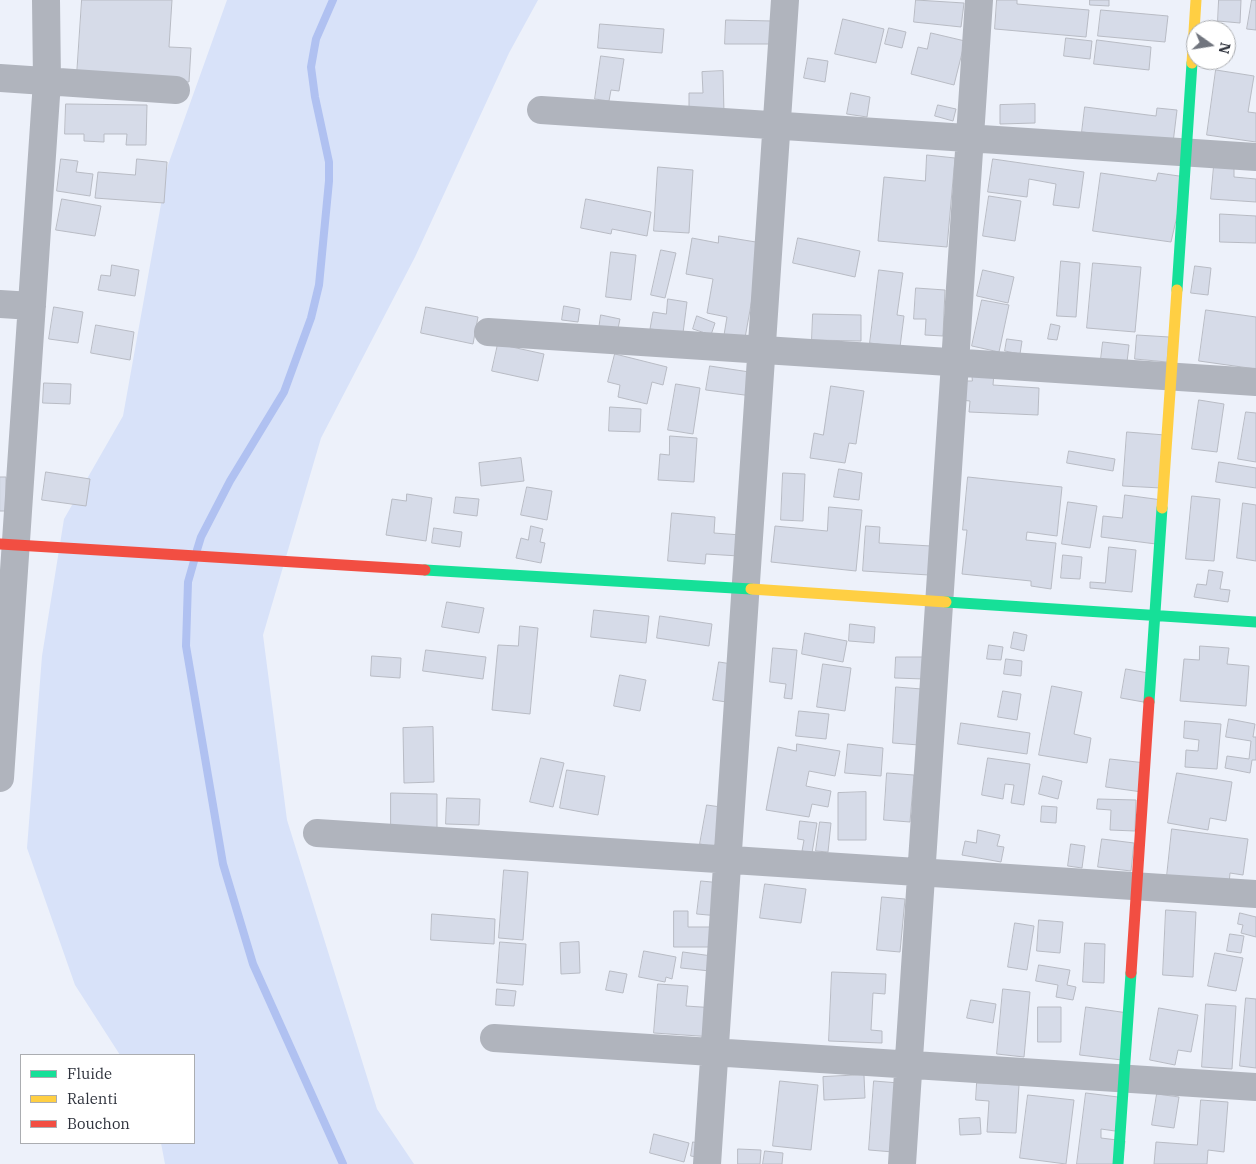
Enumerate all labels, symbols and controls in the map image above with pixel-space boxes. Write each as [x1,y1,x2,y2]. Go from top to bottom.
north arrow [1186,20,1236,70]
text: N [1215,41,1235,56]
legend [20,1054,195,1144]
text: Fluide [67,1064,112,1083]
text: Ralenti [67,1089,117,1108]
text: Bouchon [67,1114,130,1133]

